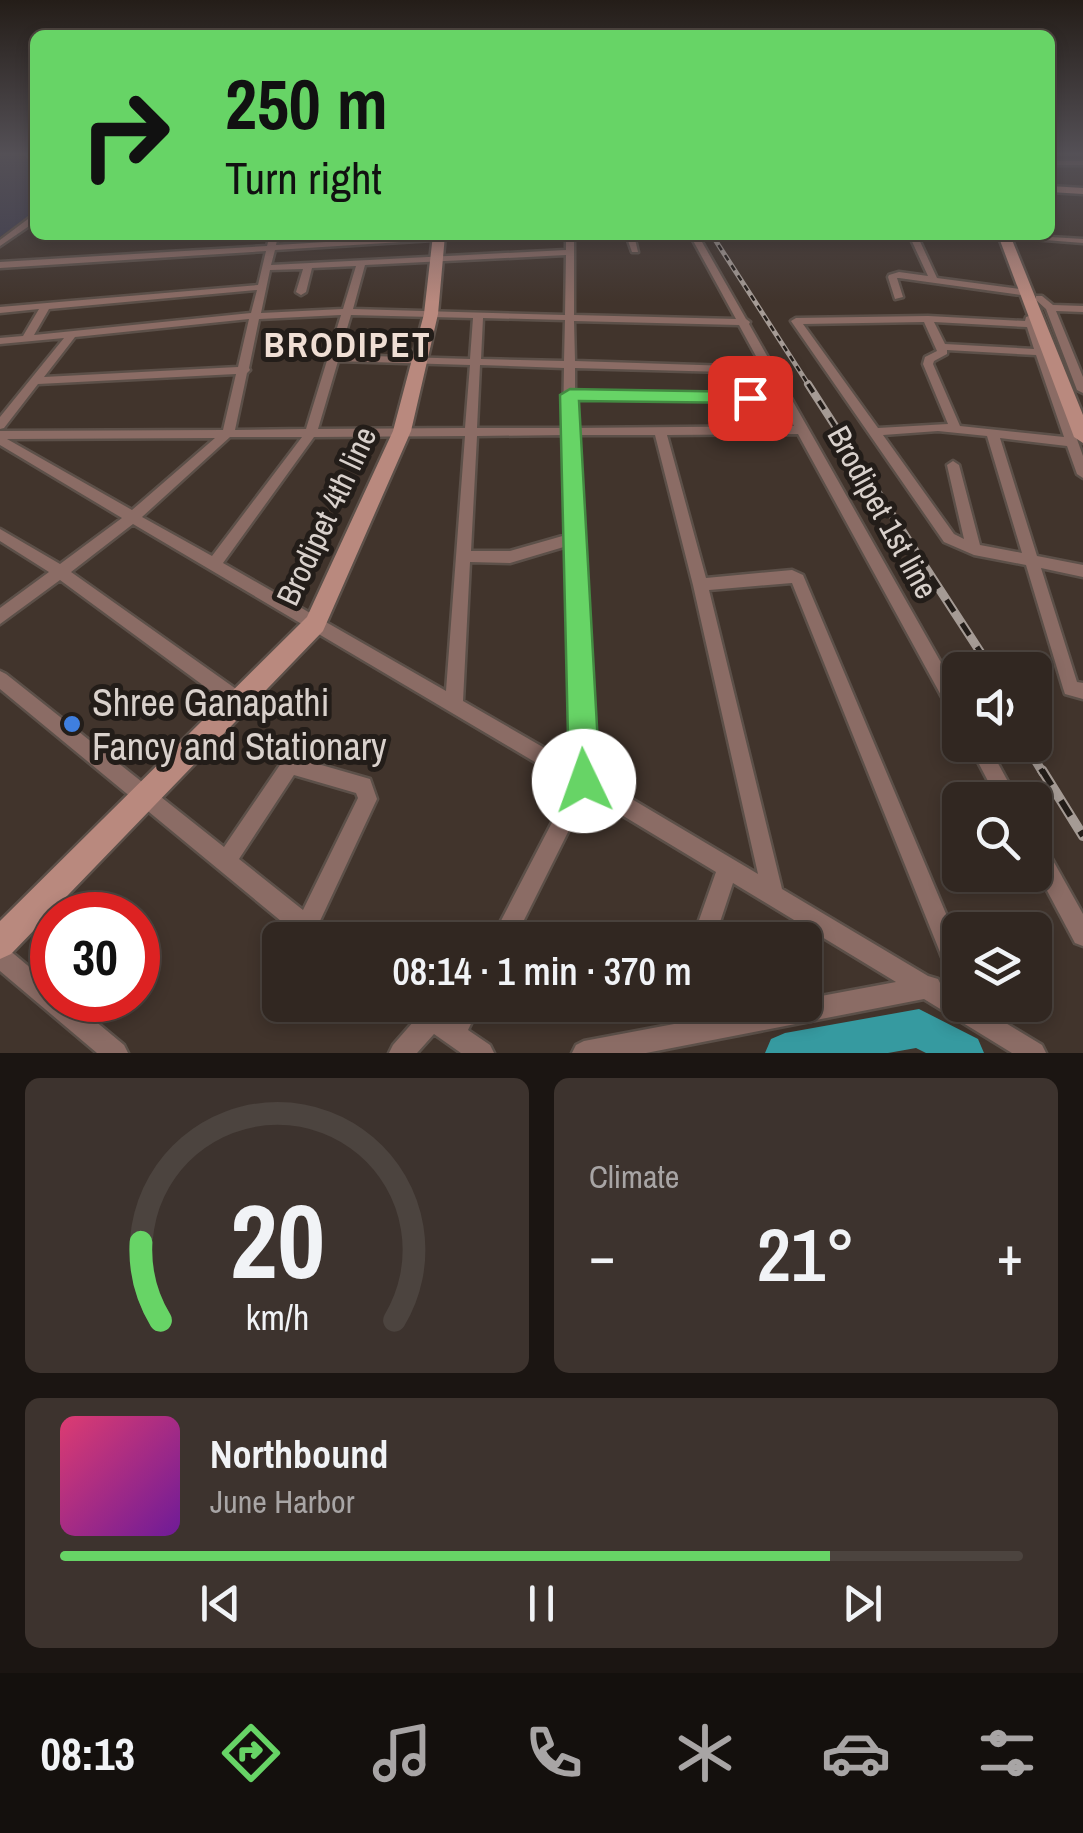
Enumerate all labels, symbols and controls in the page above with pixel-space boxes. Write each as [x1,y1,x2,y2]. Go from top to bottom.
text: 250 m [225,57,388,151]
icon: right [60,70,190,200]
text: Turn right [225,147,382,208]
district label: BRODIPET [264,321,432,368]
pin [708,356,793,441]
icon: arrive [723,371,778,426]
street label: Brodipet 1st line [818,418,948,606]
street label: Brodipet 4th line [266,420,386,612]
map controls [942,652,1052,1022]
button: sound [942,652,1052,762]
place label: Shree Ganapathi Fancy and Stationary [92,677,387,772]
marker: Shree Ganapathi Fancy and Stationary [61,713,83,735]
position arrow [532,729,636,833]
button: search [942,782,1052,892]
speed limit sign: 30 [30,892,160,1022]
button: layers [942,912,1052,1022]
text: 08:14 · 1 min · 370 m [392,946,692,997]
text: Climate [589,1155,679,1198]
text: 20 [230,1170,324,1310]
text: 21° [757,1203,855,1304]
text: − [589,1218,615,1292]
text: + [997,1218,1023,1292]
text: km/h [245,1293,309,1341]
text: Northbound [210,1429,388,1480]
text: June Harbor [210,1480,354,1523]
icon: previous [193,1576,248,1631]
icon: pause [514,1576,569,1631]
icon: next [835,1576,890,1631]
icon: directions [216,1718,286,1788]
icon: music [367,1718,437,1788]
icon: phone [519,1718,589,1788]
icon: climate [670,1718,740,1788]
icon: car [821,1718,891,1788]
icon: filters [972,1718,1042,1788]
text: 08:13 [41,1723,135,1784]

